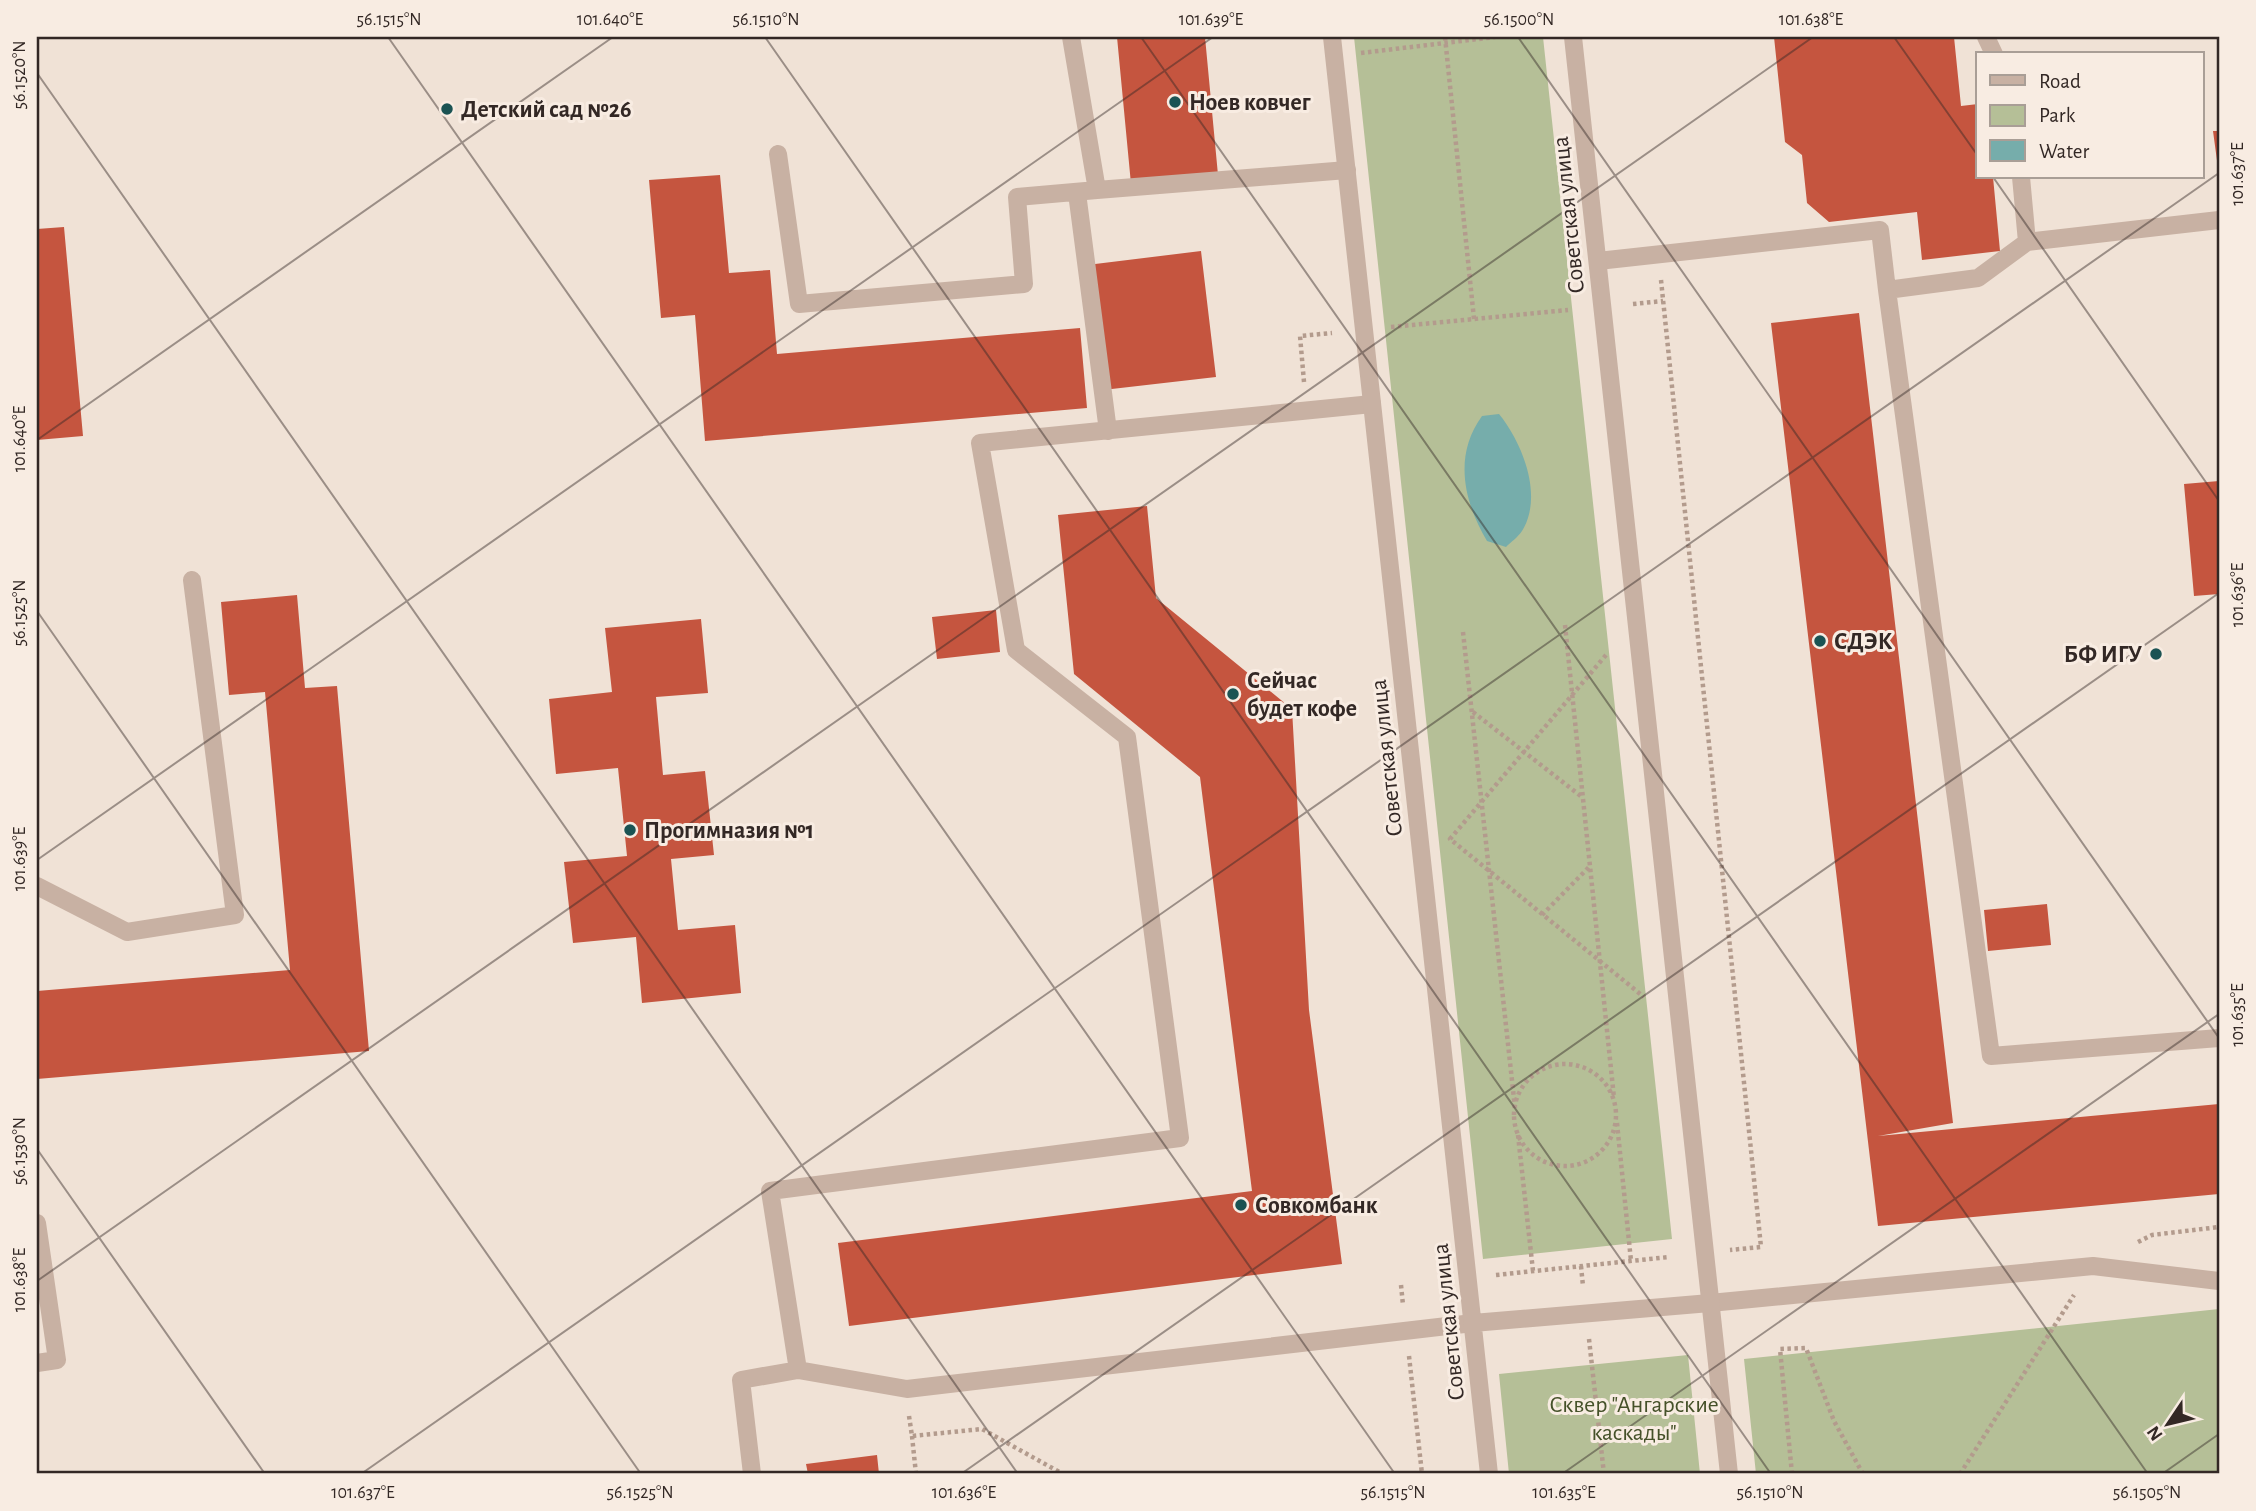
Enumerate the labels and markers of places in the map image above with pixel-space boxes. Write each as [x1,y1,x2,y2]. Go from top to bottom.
place label: Ноев ковчег [1189,91,1311,115]
marker: Ноев ковчег [1167,94,1183,110]
place label: Детский сад №26 [461,98,632,122]
marker: Детский сад №26 [439,101,455,117]
place label: СДЭК [1834,630,1893,654]
marker: СДЭК [1812,633,1828,649]
place label: БФ ИГУ [2064,643,2142,667]
marker: БФ ИГУ [2148,646,2164,662]
place label: Сейчас будет кофе [1247,669,1357,721]
marker: Сейчас будет кофе [1225,686,1241,702]
place label: Прогимназия №1 [644,819,814,843]
marker: Прогимназия №1 [622,822,638,838]
place label: Совкомбанк [1255,1194,1378,1218]
marker: Совкомбанк [1233,1197,1249,1213]

